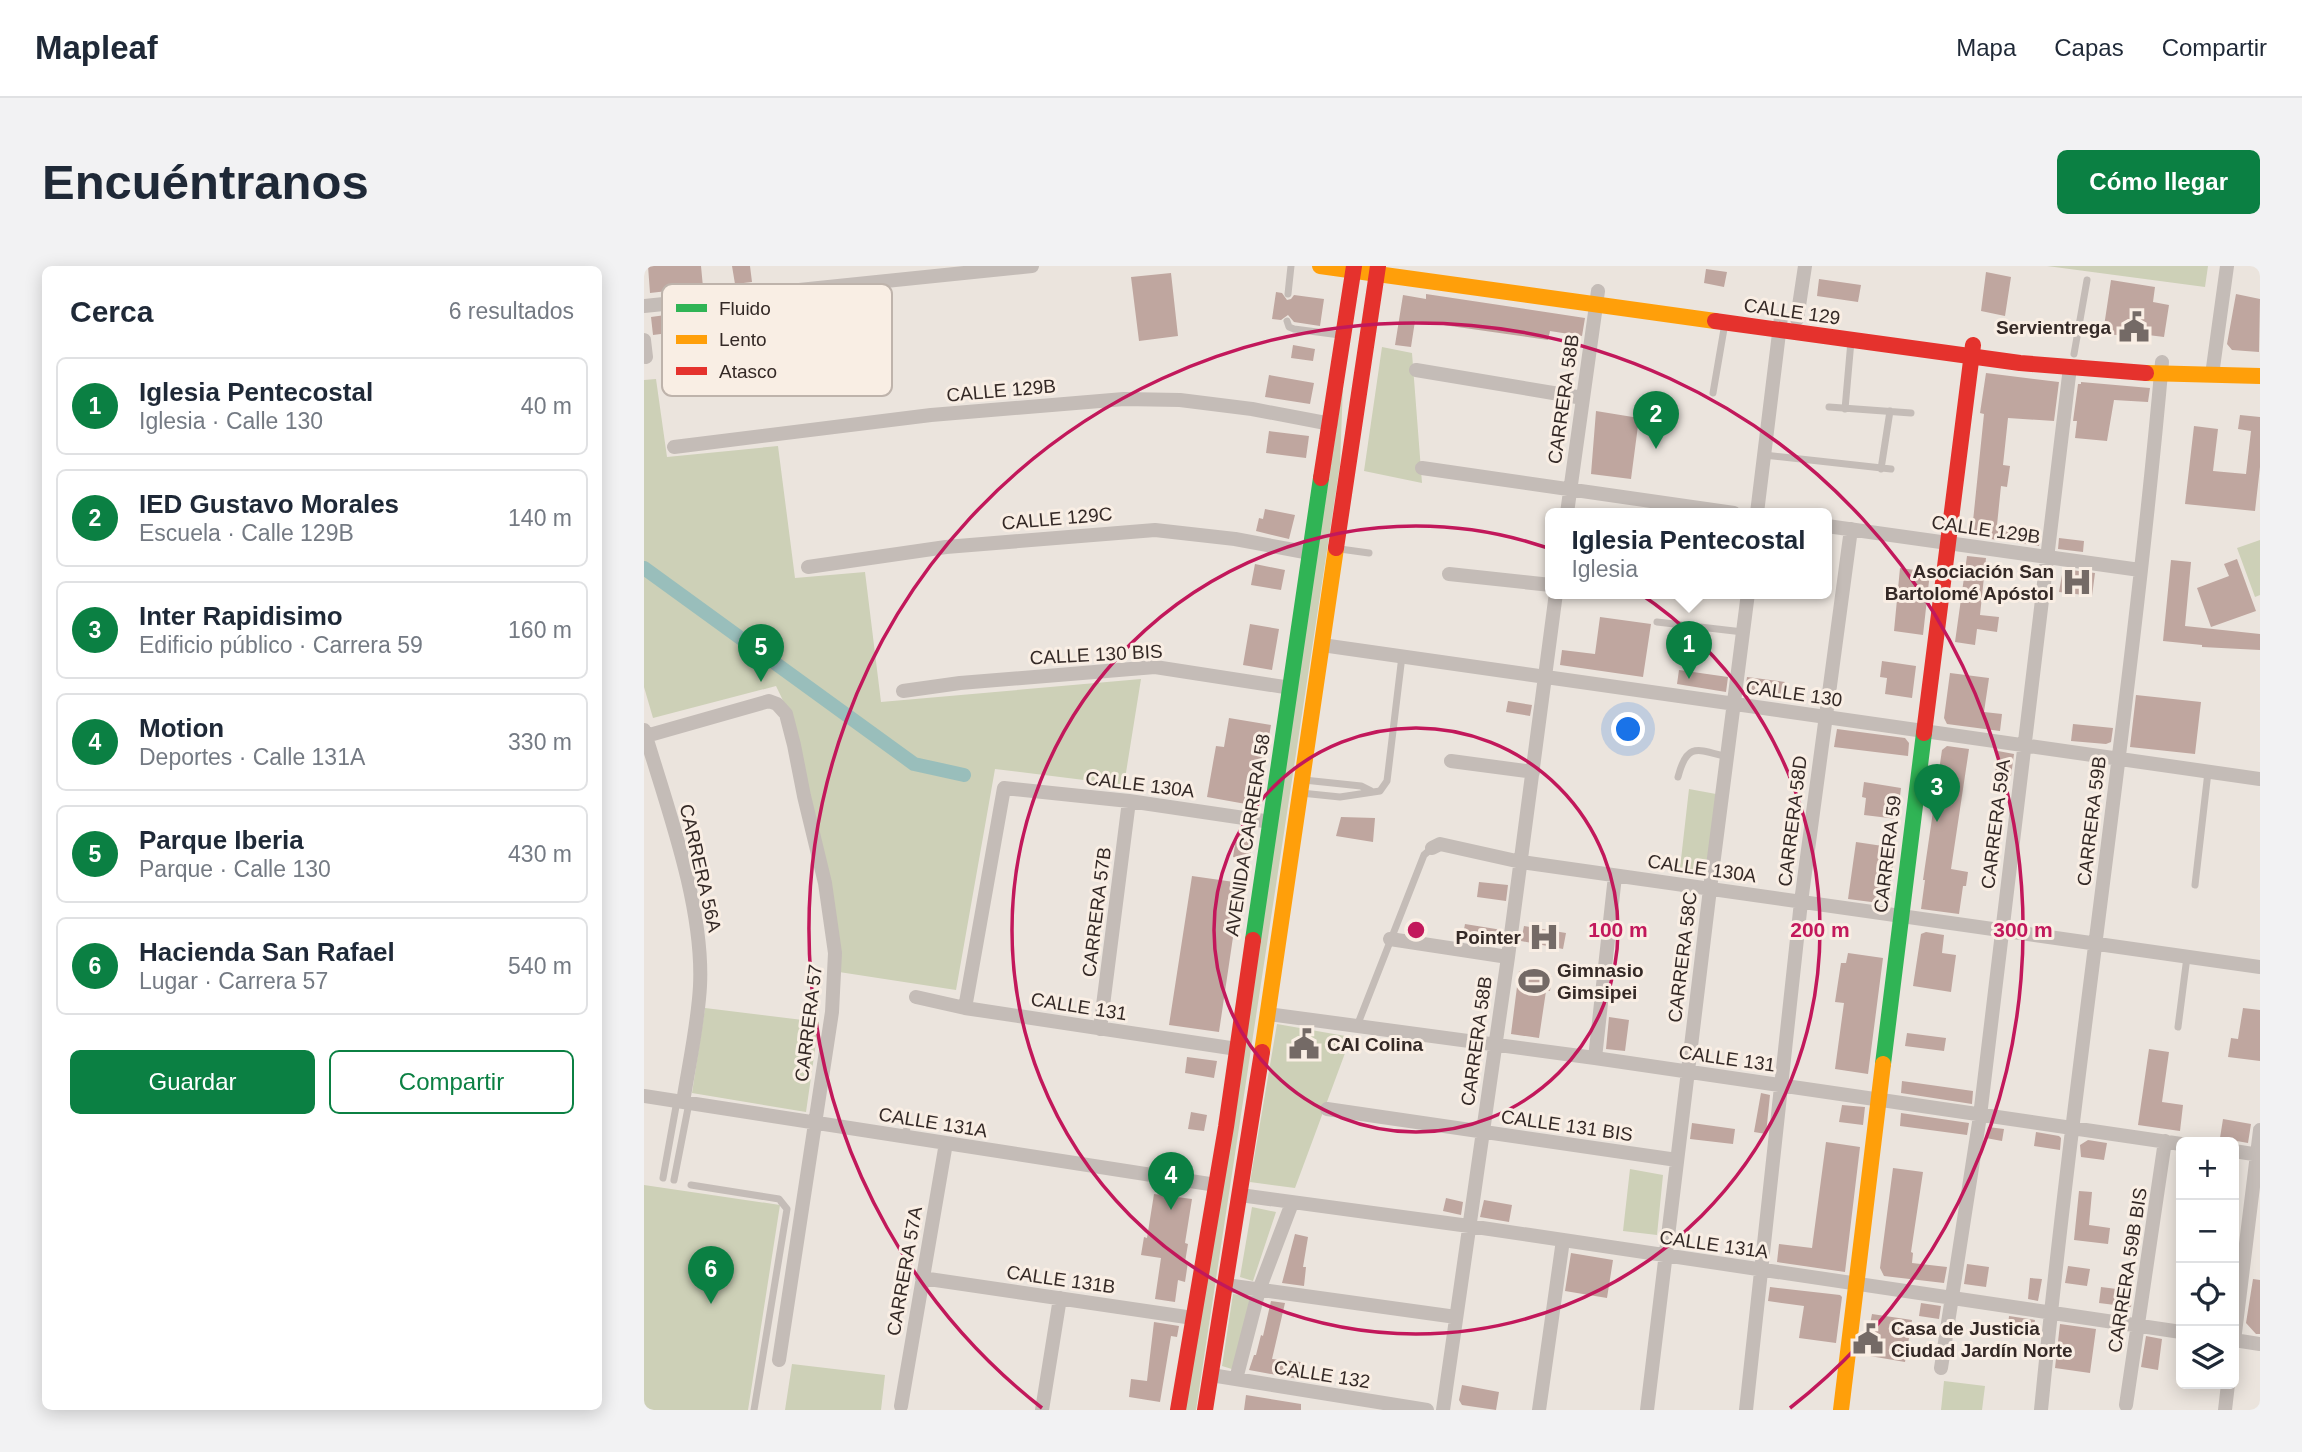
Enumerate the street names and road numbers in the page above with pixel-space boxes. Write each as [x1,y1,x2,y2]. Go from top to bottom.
street label: CALLE 129 [1742,294,1842,329]
street label: CARRERA 58B [1544,333,1583,465]
street label: CALLE 129B [945,375,1057,406]
street label: CALLE 129C [1001,503,1113,534]
street label: CALLE 129B [1930,511,2042,548]
street label: CALLE 130 BIS [1029,641,1163,668]
street label: CALLE 130 [1744,676,1844,711]
street label: AVENIDA CARRERA 58 [1221,732,1274,938]
street label: CARRERA 58D [1774,754,1811,888]
street label: CARRERA 59B [2073,755,2110,887]
street label: CARRERA 59A [1977,757,2014,890]
street label: CALLE 130A [1084,767,1196,802]
street label: CARRERA 59 [1870,794,1905,914]
street label: CARRERA 56A [676,802,726,935]
street label: CARRERA 57B [1078,846,1115,978]
street label: CALLE 130A [1646,850,1758,887]
street label: CARRERA 58C [1664,890,1701,1024]
street label: CARRERA 57 [791,963,826,1083]
street label: CARRERA 58B [1457,975,1496,1107]
street label: CALLE 131 [1029,989,1129,1024]
street label: CALLE 131 [1677,1041,1777,1076]
street label: CALLE 131A [877,1104,989,1142]
street label: CALLE 131 BIS [1500,1106,1634,1145]
street label: CARRERA 59B BIS [2104,1186,2151,1354]
street label: CARRERA 57A [883,1204,926,1337]
street label: CALLE 131A [1658,1226,1770,1263]
street label: CALLE 131B [1005,1261,1117,1298]
street label: CALLE 132 [1272,1357,1372,1392]

